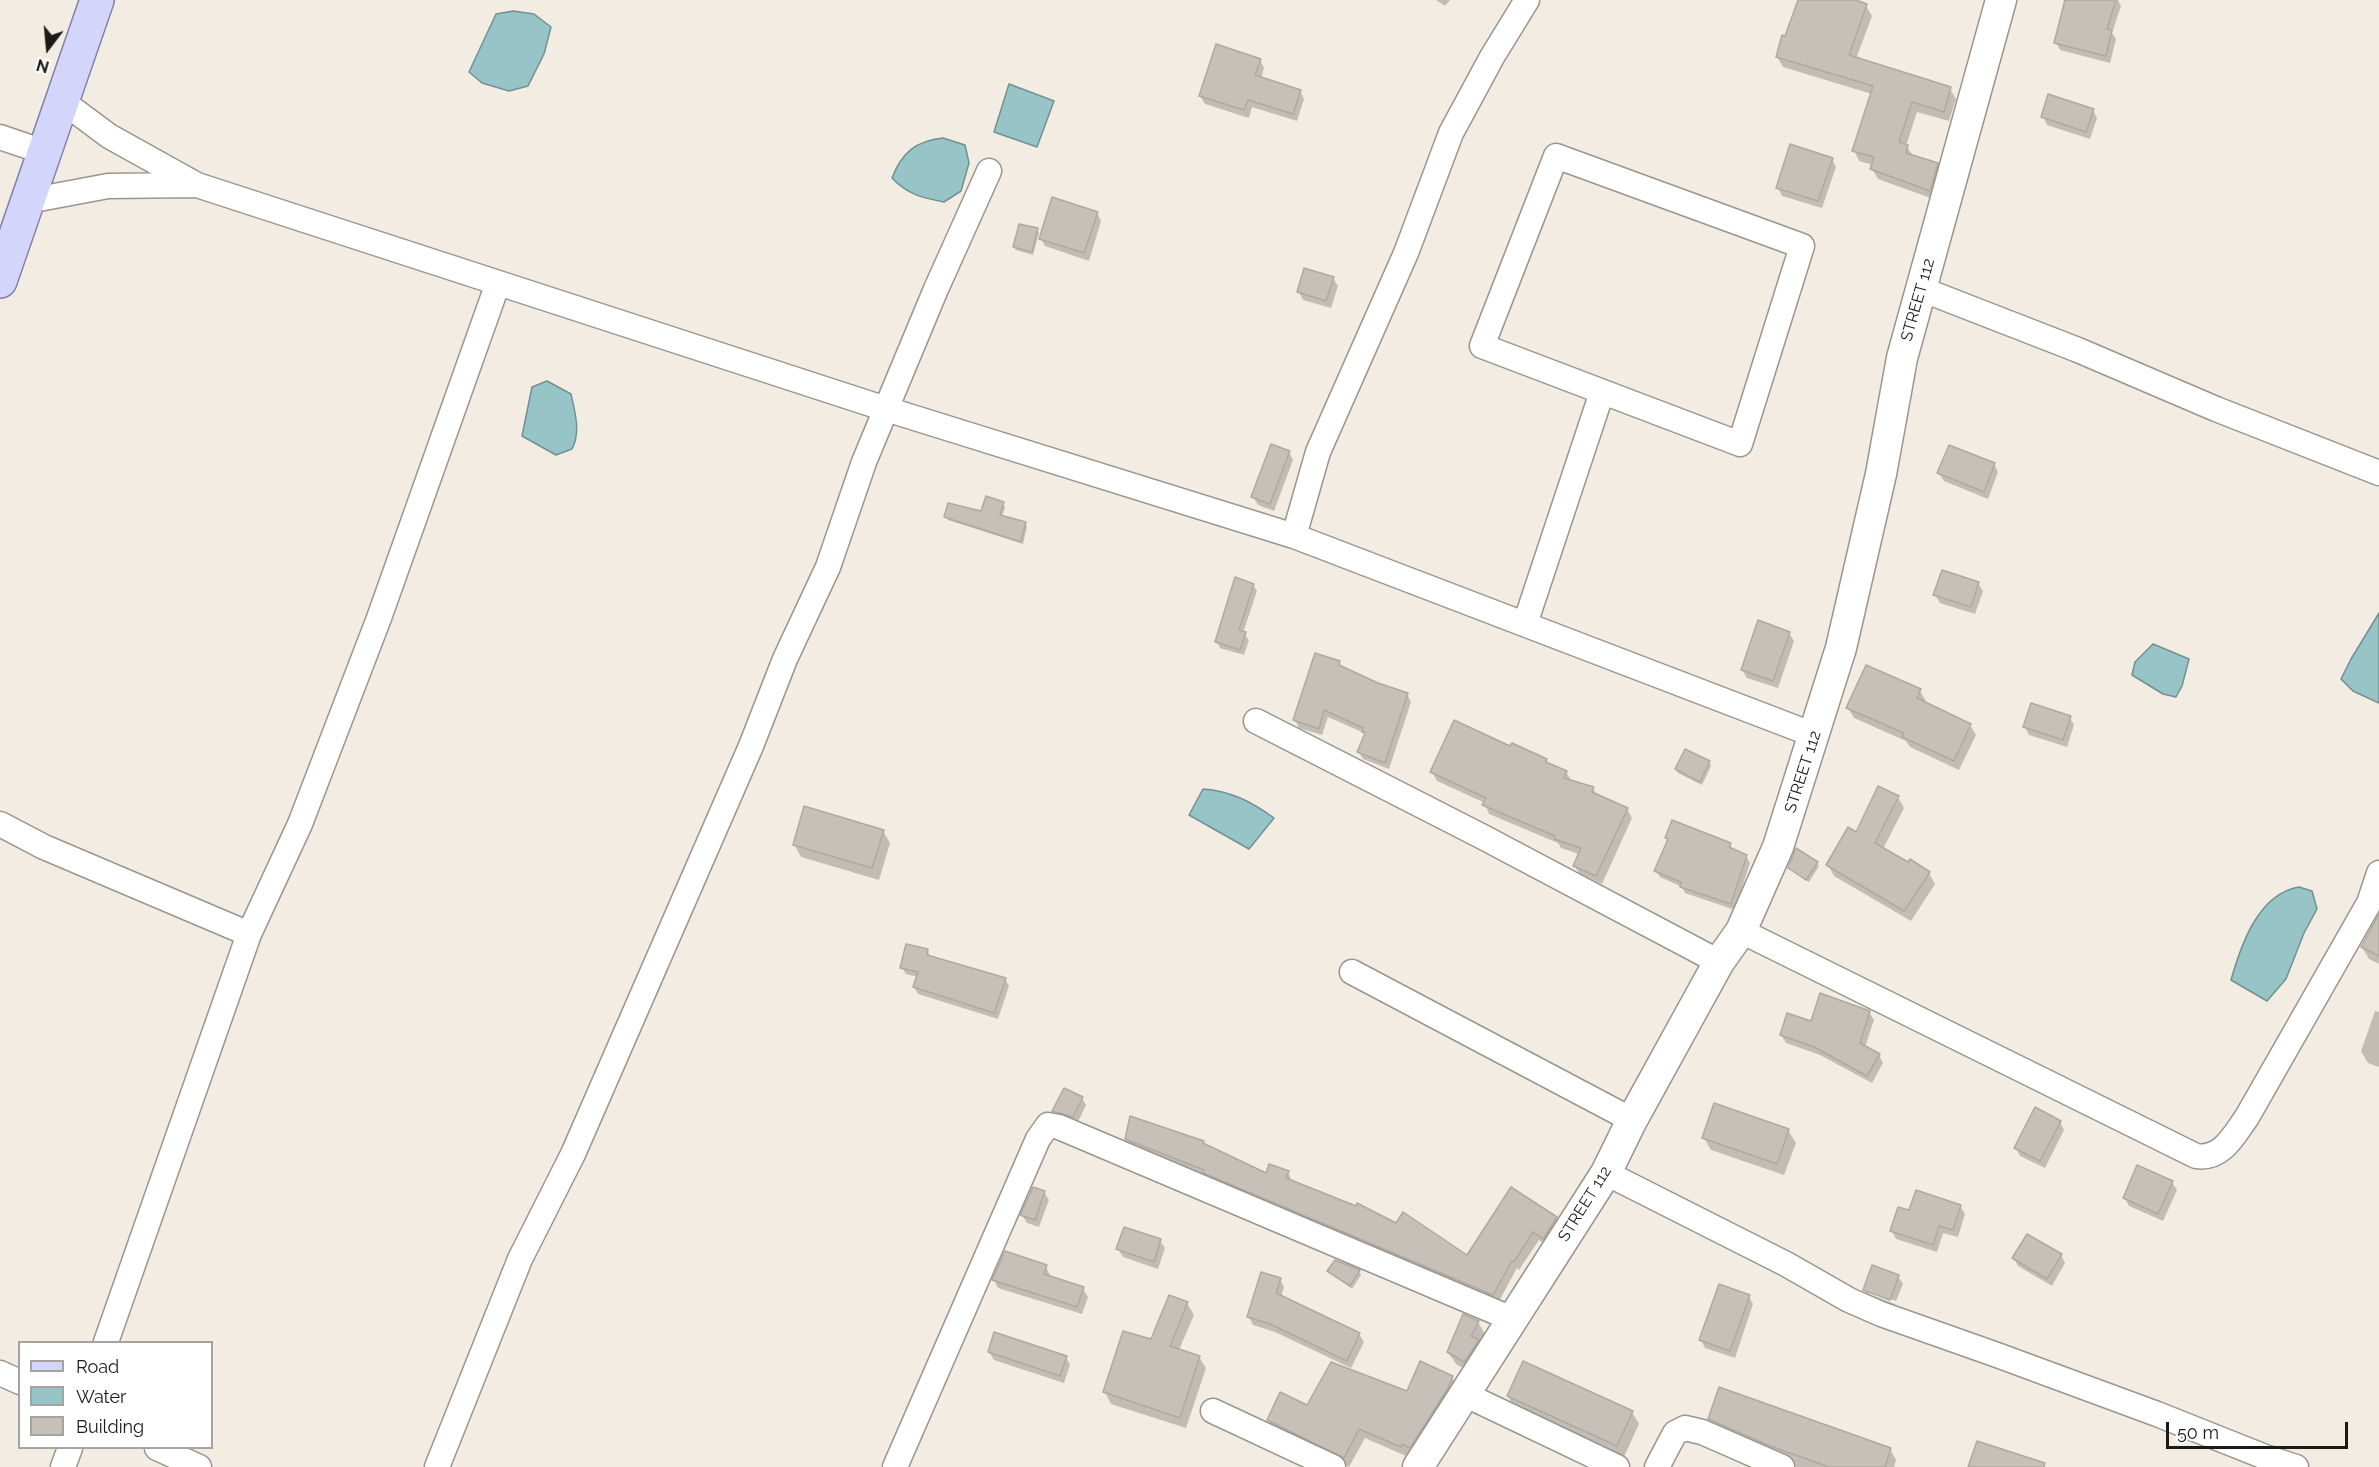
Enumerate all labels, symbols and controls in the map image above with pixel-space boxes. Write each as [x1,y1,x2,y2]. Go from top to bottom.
north arrow [18,18,78,78]
text: N [34,55,51,77]
street label: STREET 112 [1897,256,1939,344]
street label: STREET 112 [1781,728,1825,816]
street label: STREET 112 [1554,1163,1616,1245]
legend [18,1341,213,1449]
text: Road [76,1356,119,1377]
text: Water [76,1386,126,1407]
scale bar [2169,1410,2350,1448]
text: Building [76,1416,144,1437]
text: 50 m [2177,1422,2219,1443]

